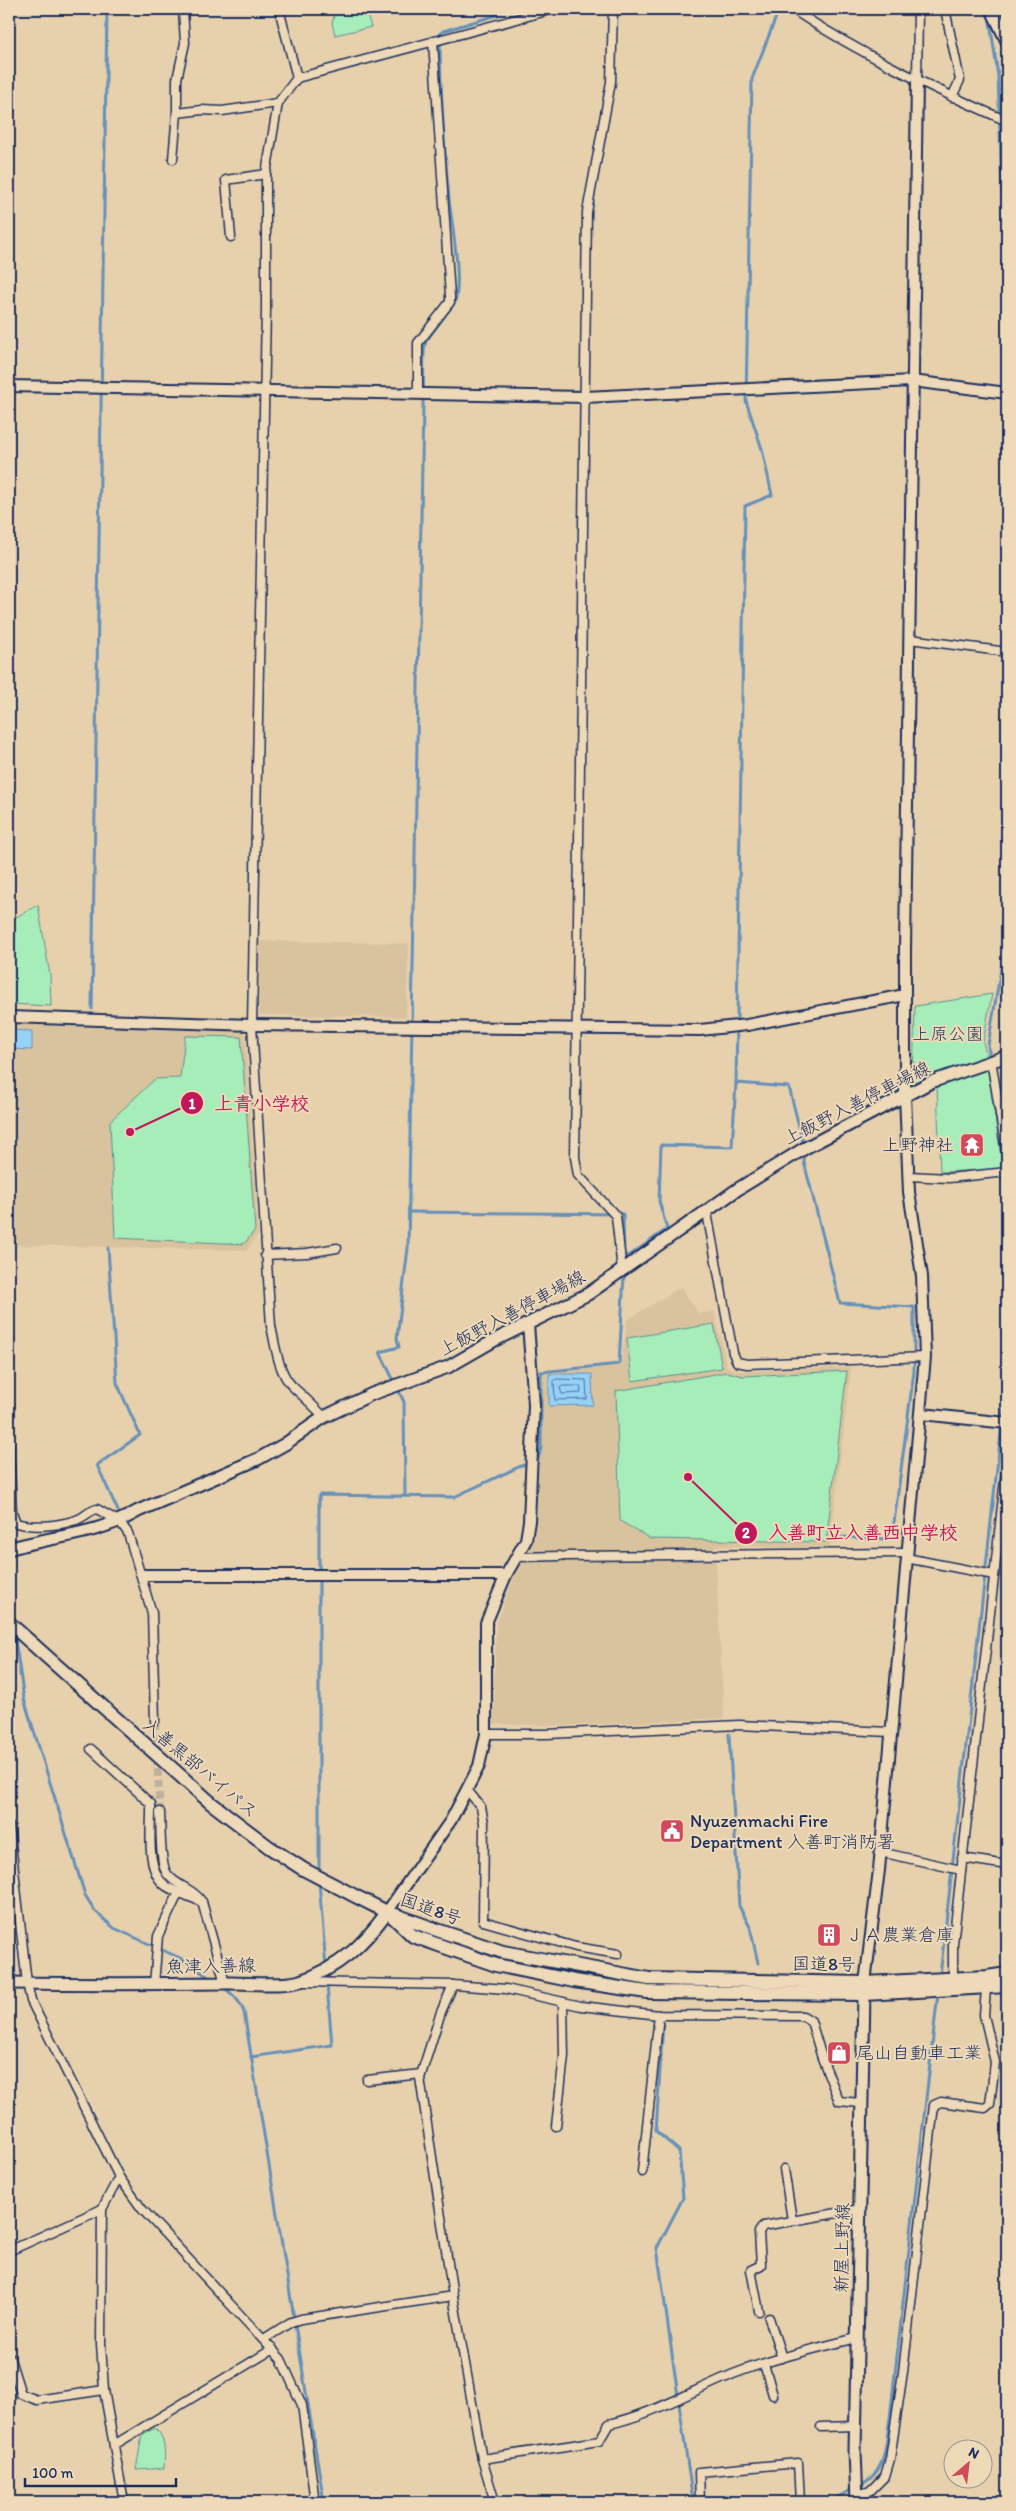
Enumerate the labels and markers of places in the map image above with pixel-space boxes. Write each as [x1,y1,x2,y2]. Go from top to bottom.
callout: 上青小学校 [179,1086,319,1120]
temple icon: 上野神社 [959,1132,985,1158]
place label: 上野神社 [882,1134,954,1156]
callout: 入善町立入善西中学校 [733,1516,968,1550]
place label: Nyuzenmachi Fire Department 入善町消防署 [690,1810,895,1853]
public building icon: Nyuzenmachi Fire Department 入善町消防署 [659,1818,685,1844]
building icon: ＪＡ農業倉庫 [816,1922,842,1948]
place label: ＪＡ農業倉庫 [846,1924,954,1946]
shop icon: 尾山自動車工業 [826,2040,852,2066]
place label: 尾山自動車工業 [856,2042,982,2064]

